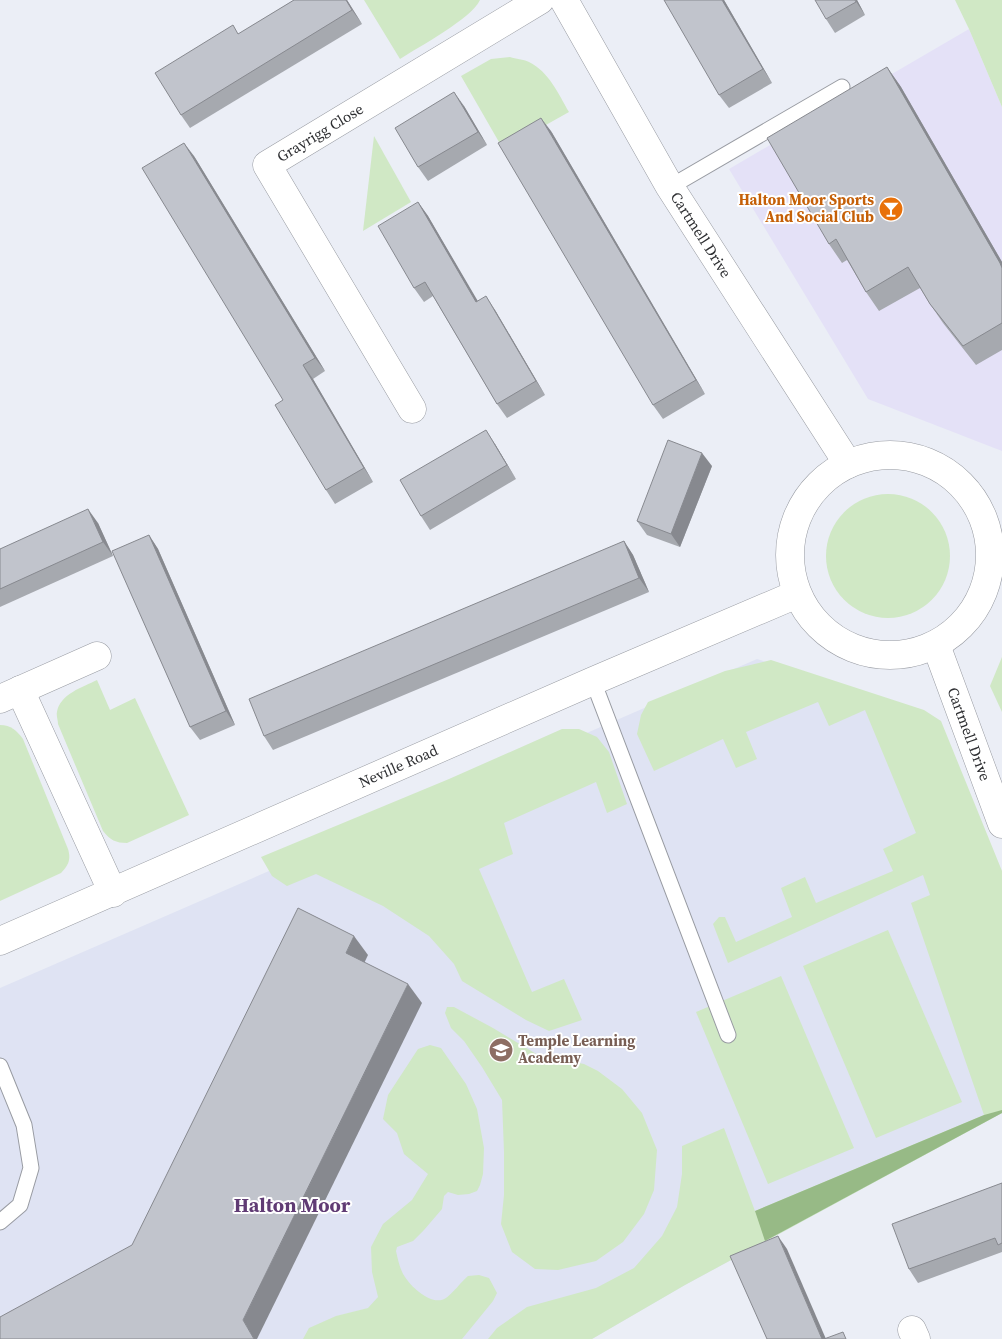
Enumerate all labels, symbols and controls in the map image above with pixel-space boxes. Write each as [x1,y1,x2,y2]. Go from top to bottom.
street label: Grayrigg Close [273,98,367,167]
street label: Cartmell Drive [666,188,737,282]
place label: Halton Moor Sports And Social Club [738,189,874,227]
bar icon: Halton Moor Sports And Social Club [878,196,904,222]
street label: Cartmell Drive [942,684,996,784]
street label: Neville Road [355,739,442,792]
place label: Temple Learning Academy [518,1030,635,1068]
school or university icon: Temple Learning Academy [488,1037,514,1063]
district label: Halton Moor [234,1191,351,1219]

